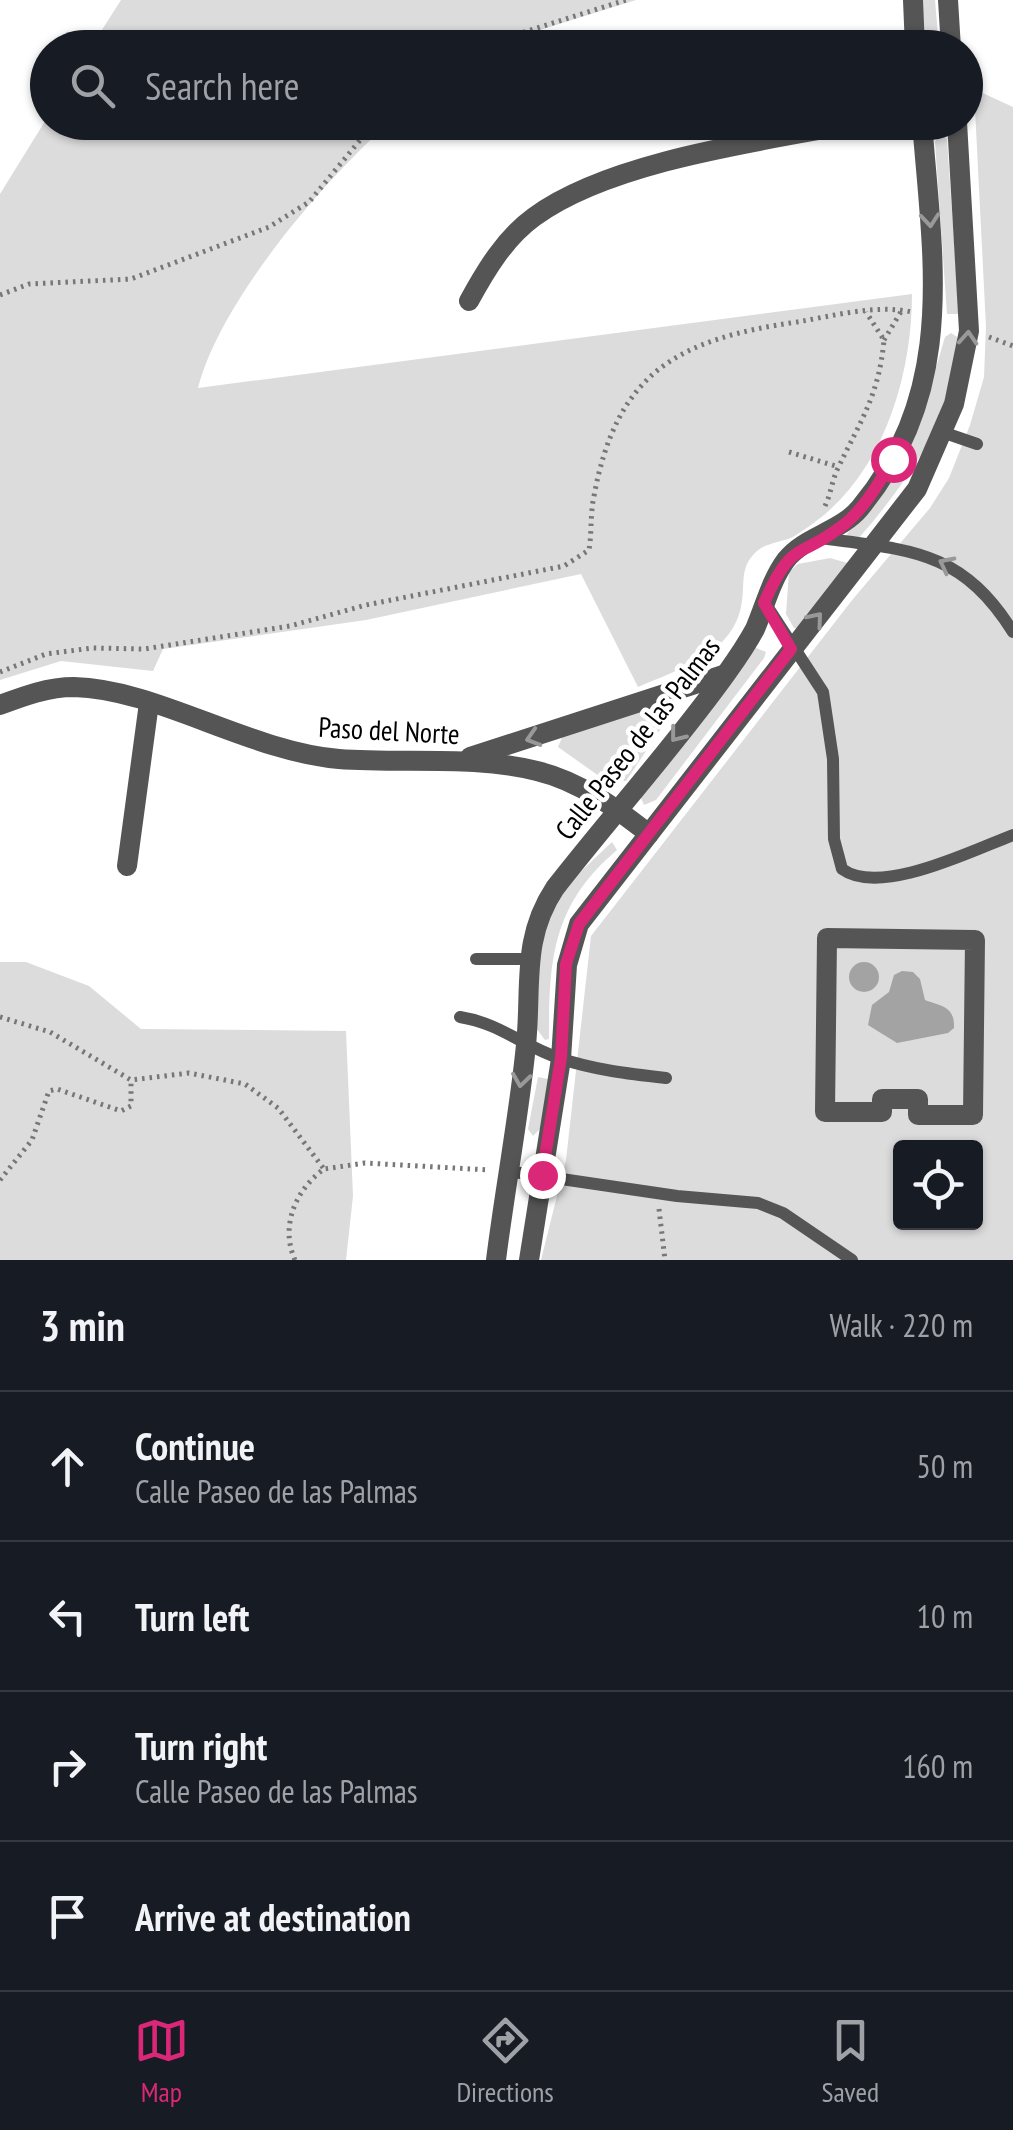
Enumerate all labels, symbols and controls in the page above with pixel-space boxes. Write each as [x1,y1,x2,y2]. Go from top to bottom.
search box [30,30,983,140]
icon: search [65,58,120,113]
text: Search here [145,61,299,110]
one-way arrow [918,212,940,228]
one-way arrow [957,330,978,346]
route start [871,437,917,483]
one-way arrow [938,557,956,576]
one-way arrow [804,612,822,630]
street label: Calle Paseo de las Palmas [546,629,728,847]
street label: Paso del Norte [317,708,461,752]
one-way arrow [671,724,689,742]
one-way arrow [525,726,542,747]
one-way arrow [511,1072,532,1089]
map controls [893,1140,983,1230]
button: locate [893,1140,983,1230]
route end [520,1153,566,1199]
text: 3 min [40,1298,125,1353]
text: Walk · 220 m [829,1304,973,1346]
text: Continue [135,1421,255,1470]
icon: ahead [40,1439,95,1494]
text: 50 m [917,1445,973,1487]
text: Calle Paseo de las Palmas [135,1470,418,1512]
icon: left [40,1589,95,1644]
text: Turn left [135,1592,249,1641]
text: 10 m [917,1595,973,1637]
text: Turn right [135,1721,267,1770]
icon: right [40,1739,95,1794]
text: 160 m [902,1745,973,1787]
text: Calle Paseo de las Palmas [135,1770,418,1812]
icon: arrive [40,1889,95,1944]
text: Arrive at destination [135,1892,411,1941]
tab: Map [134,2013,189,2110]
tab: Directions [456,2013,554,2110]
tab: Saved [821,2013,879,2110]

